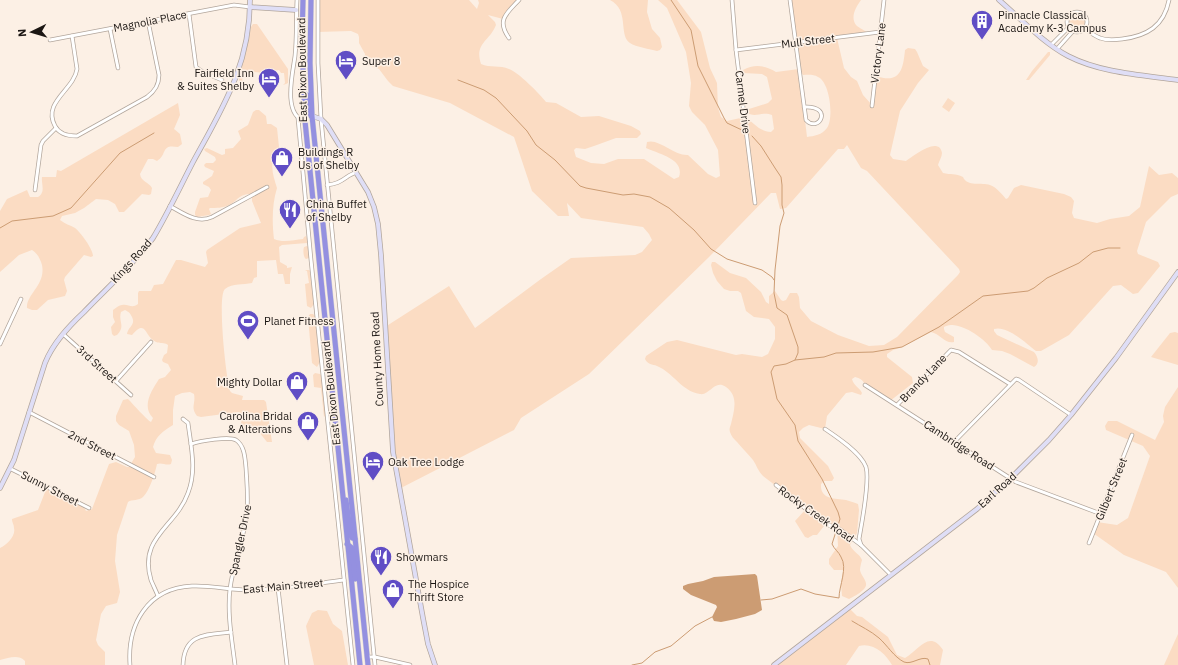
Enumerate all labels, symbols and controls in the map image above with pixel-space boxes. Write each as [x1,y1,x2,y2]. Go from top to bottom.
street label: Magnolia Place [112,7,188,35]
building icon: Pinnacle Classical Academy K-3 Campus [969,8,995,41]
place label: Pinnacle Classical Academy K-3 Campus [998,8,1107,35]
north arrow [12,12,52,52]
street label: East Dixon Boulevard [294,18,310,122]
street label: Victory Lane [867,22,889,84]
text: N [15,28,29,37]
street label: Mull Street [780,31,836,51]
hotel icon: Super 8 [333,48,359,81]
place label: Super 8 [362,54,400,68]
place label: Fairfield Inn & Suites Shelby [177,66,255,93]
hotel icon: Fairfield Inn & Suites Shelby [256,66,282,99]
street label: Carmel Drive [732,70,754,134]
shop icon: Buildings R Us of Shelby [269,145,295,178]
place label: Buildings R Us of Shelby [298,145,360,172]
restaurant icon: China Buffet of Shelby [277,197,303,230]
place label: China Buffet of Shelby [306,197,367,224]
street label: Kings Road [107,236,155,286]
sports icon: Planet Fitness [235,308,261,341]
street label: County Home Road [368,311,386,407]
place label: Planet Fitness [264,314,334,328]
street label: East Dixon Boulevard [319,340,343,446]
street label: 3rd Street [74,342,120,386]
street label: Brandy Lane [897,351,949,405]
shop icon: Mighty Dollar [284,369,310,402]
place label: Mighty Dollar [217,375,282,389]
place label: Carolina Bridal & Alterations [219,409,292,436]
shop icon: Carolina Bridal & Alterations [295,409,321,442]
street label: Cambridge Road [921,417,997,473]
street label: 2nd Street [66,427,118,463]
hotel icon: Oak Tree Lodge [360,449,386,482]
place label: Oak Tree Lodge [388,455,464,469]
street label: Gilbert Street [1092,455,1130,522]
street label: Sunny Street [19,467,82,509]
street label: Earl Road [975,469,1019,511]
street label: Rocky Creek Road [776,483,856,545]
street label: Spangler Drive [226,503,254,577]
restaurant icon: Showmars [368,544,394,577]
place label: Showmars [396,550,448,564]
street label: East Main Street [242,576,324,596]
shop icon: The Hospice Thrift Store [380,577,406,610]
place label: The Hospice Thrift Store [408,577,469,604]

